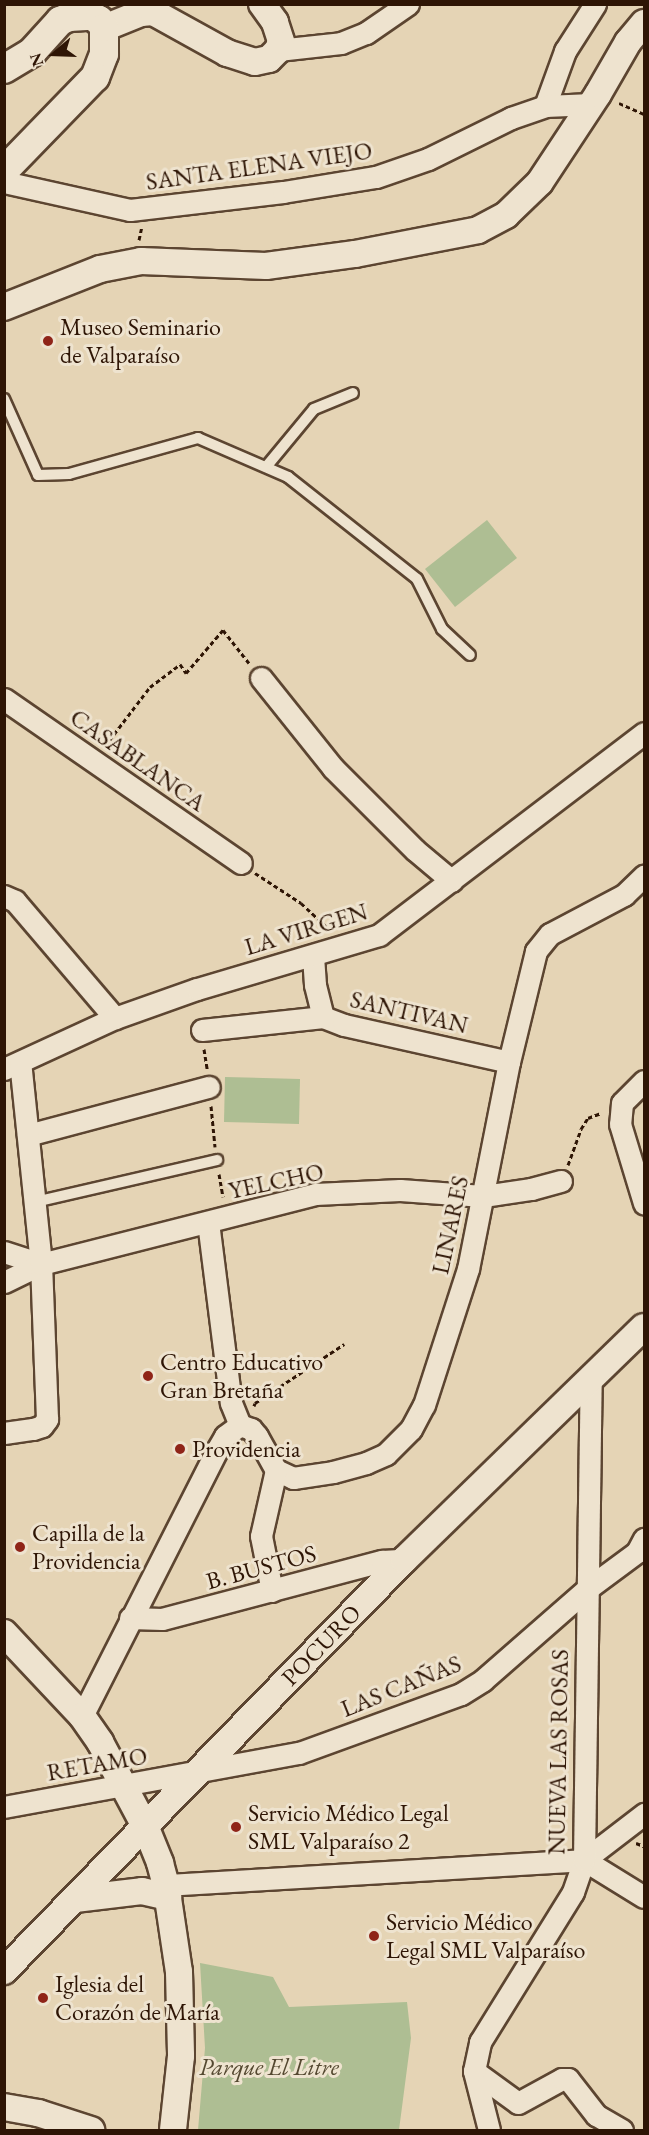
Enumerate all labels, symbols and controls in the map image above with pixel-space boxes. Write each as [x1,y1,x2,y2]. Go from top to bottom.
north arrow [24,24,84,84]
text: N [24,50,49,70]
street label: SANTA ELENA VIEJO [144,136,374,196]
place label: Museo Seminario de Valparaíso [60,313,221,369]
marker: Museo Seminario de Valparaíso [41,334,55,348]
street label: CASABLANCA [65,703,211,817]
street label: LA VIRGEN [241,897,371,961]
street label: SANTIVAN [347,985,471,1039]
street label: YELCHO [226,1157,326,1205]
street label: LINARES [426,1173,474,1277]
place label: Centro Educativo Gran Bretaña [160,1348,323,1404]
marker: Centro Educativo Gran Bretaña [141,1369,155,1383]
place label: Providencia [192,1435,301,1463]
marker: Providencia [173,1442,187,1456]
place label: Capilla de la Providencia [32,1519,144,1575]
street label: B. BUSTOS [203,1539,319,1595]
marker: Capilla de la Providencia [13,1540,27,1554]
street label: POCURO [275,1598,367,1692]
street label: LAS CAÑAS [337,1649,465,1723]
street label: NUEVA LAS ROSAS [542,1649,574,1855]
street label: RETAMO [45,1741,149,1787]
place label: Servicio Médico Legal SML Valparaíso 2 [248,1799,449,1855]
marker: Servicio Médico Legal SML Valparaíso 2 [229,1820,243,1834]
place label: Servicio Médico Legal SML Valparaíso [386,1908,585,1964]
marker: Servicio Médico Legal SML Valparaíso [367,1929,381,1943]
place label: Iglesia del Corazón de María [55,1970,220,2026]
marker: Iglesia del Corazón de María [36,1991,50,2005]
park label: Parque El Litre [199,2053,339,2081]

